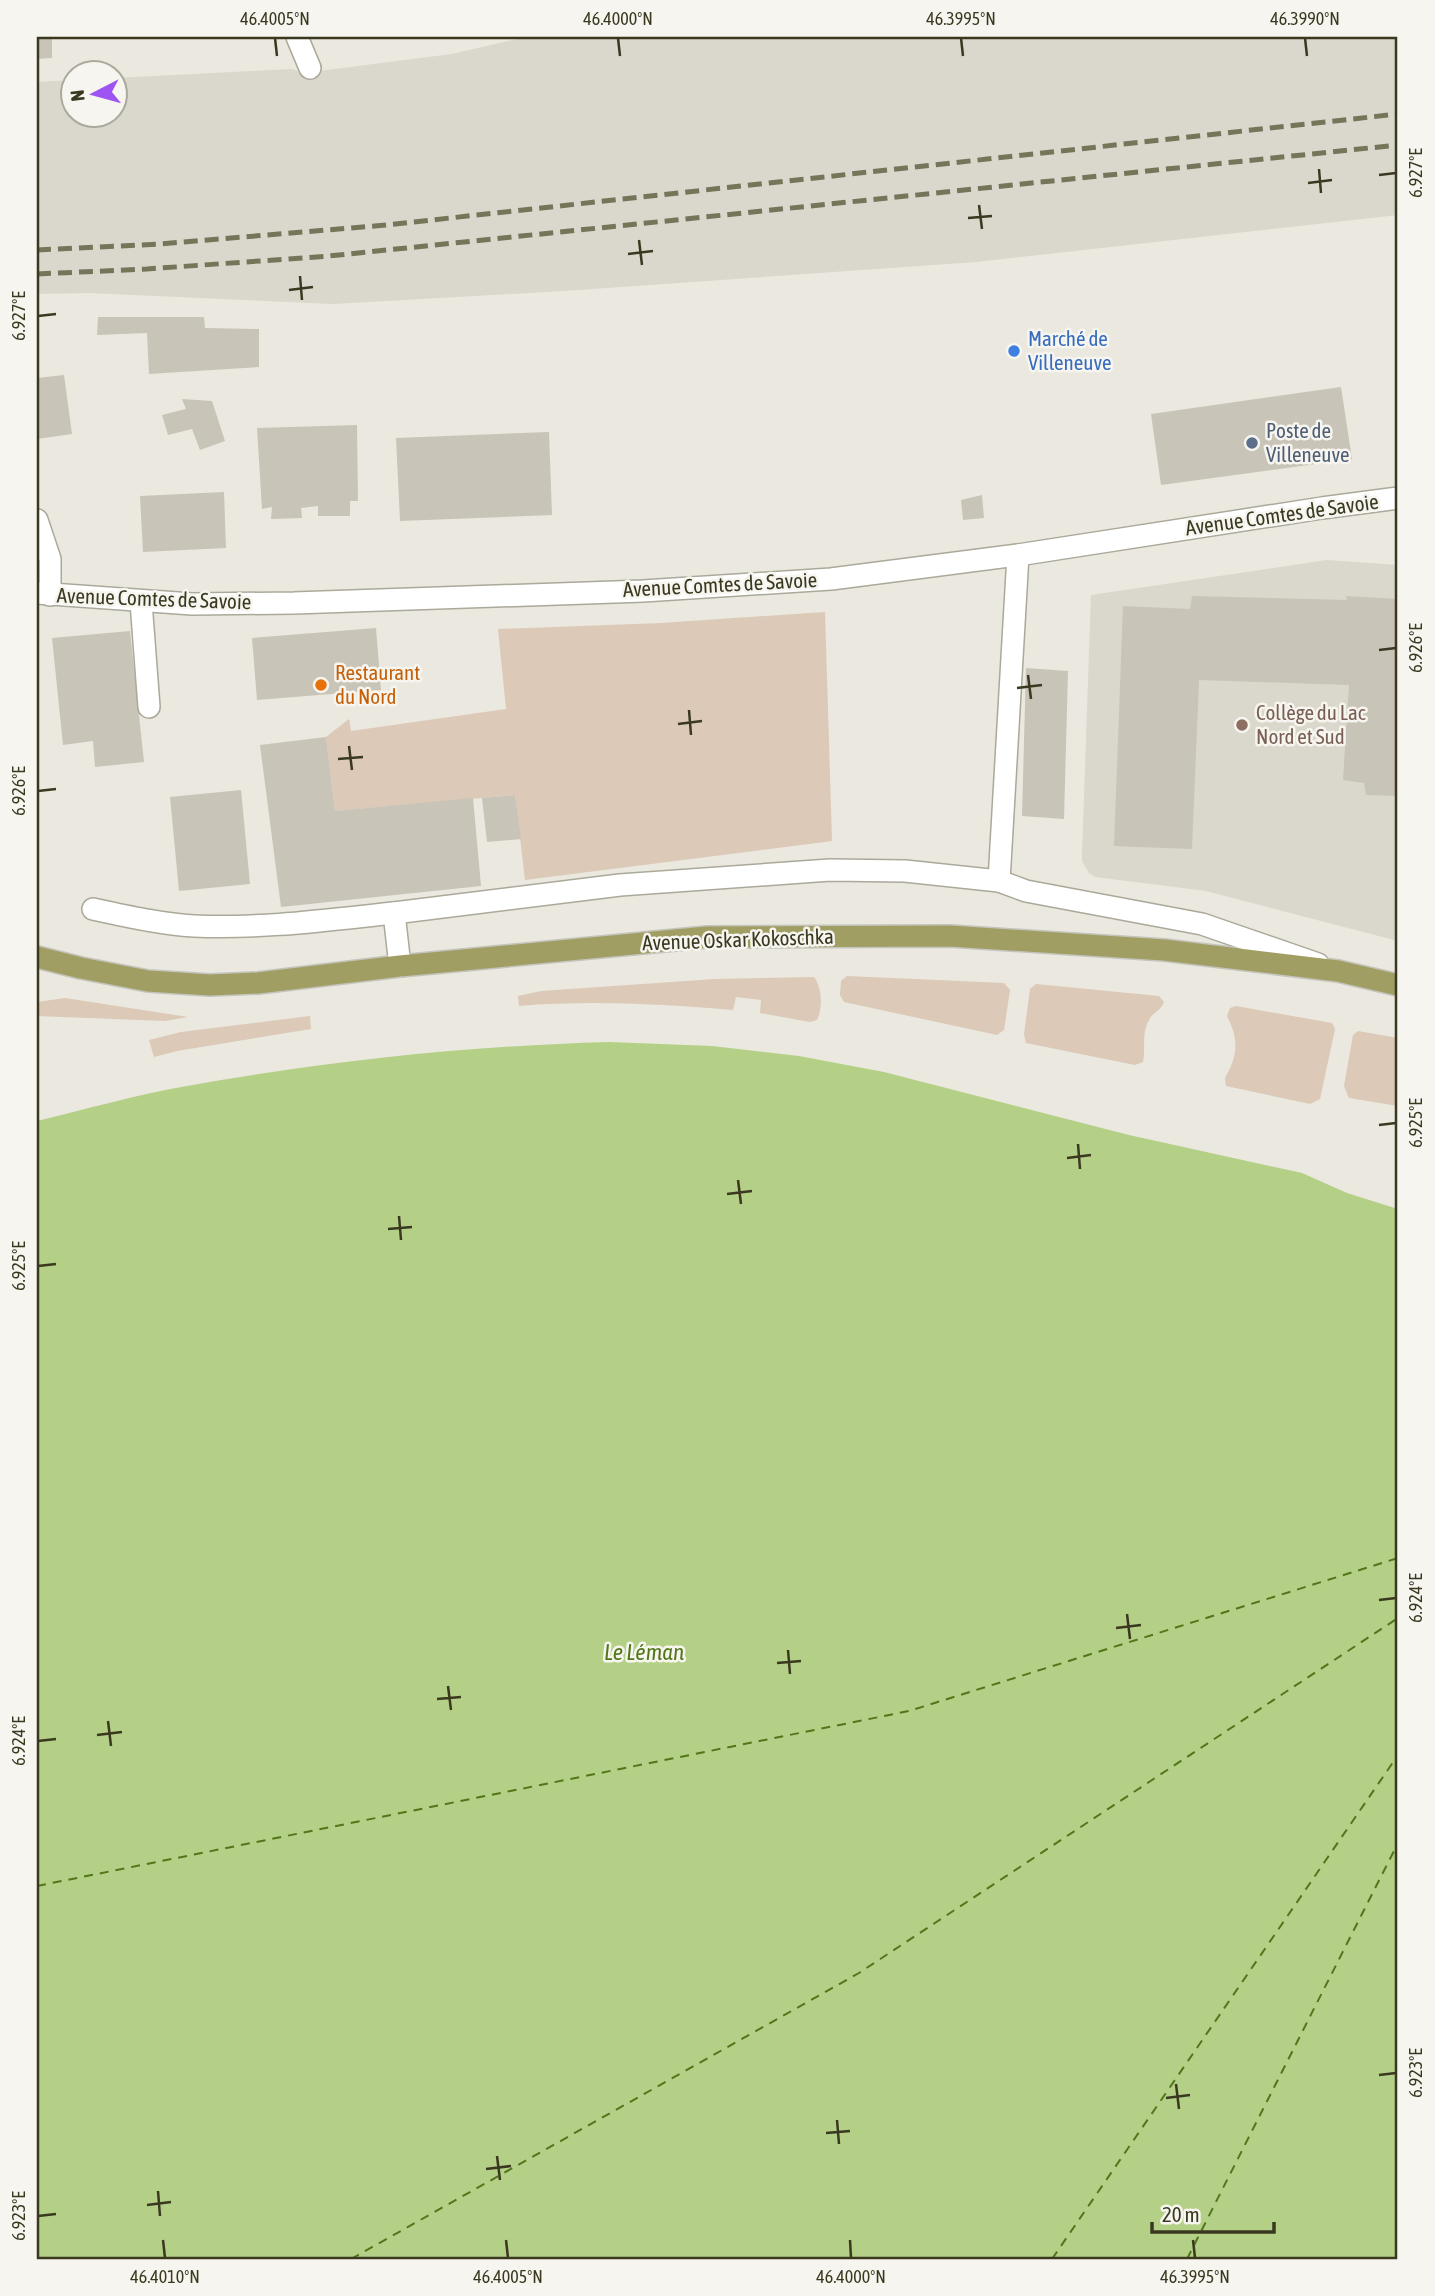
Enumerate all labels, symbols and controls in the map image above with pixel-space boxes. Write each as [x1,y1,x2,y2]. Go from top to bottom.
text: 46.4005°N [240,8,310,29]
text: 46.4000°N [583,8,653,29]
text: 46.3995°N [926,8,996,29]
text: 46.3990°N [1270,8,1340,29]
north arrow [60,60,130,130]
text: N [66,89,89,103]
text: 6.927°E [1405,148,1426,198]
text: 6.927°E [8,291,29,341]
place label: Marché de Villeneuve [1028,326,1111,374]
marker: Marché de Villeneuve [1006,343,1022,359]
place label: Poste de Villeneuve [1266,418,1349,466]
marker: Poste de Villeneuve [1244,435,1260,451]
street label: Avenue Comtes de Savoie [1184,489,1380,539]
street label: Avenue Comtes de Savoie [622,567,818,601]
street label: Avenue Comtes de Savoie [56,583,252,613]
text: 6.926°E [1405,623,1426,673]
place label: Restaurant du Nord [335,660,420,708]
marker: Restaurant du Nord [313,677,329,693]
place label: Collège du Lac Nord et Sud [1256,700,1366,748]
marker: Collège du Lac Nord et Sud [1234,717,1250,733]
text: 6.926°E [8,766,29,816]
street label: Avenue Oskar Kokoschka [642,924,834,954]
text: 6.925°E [1405,1098,1426,1148]
text: 6.925°E [8,1241,29,1291]
text: 6.924°E [1405,1573,1426,1623]
water label: Le Léman [604,1639,684,1665]
text: 6.924°E [8,1716,29,1766]
text: 6.923°E [1405,2048,1426,2098]
text: 6.923°E [8,2191,29,2241]
scale bar [1152,2191,1274,2235]
text: 20 m [1162,2202,1200,2226]
text: 46.4010°N [130,2266,200,2287]
text: 46.4005°N [473,2266,543,2287]
text: 46.4000°N [816,2266,886,2287]
text: 46.3995°N [1160,2266,1230,2287]

